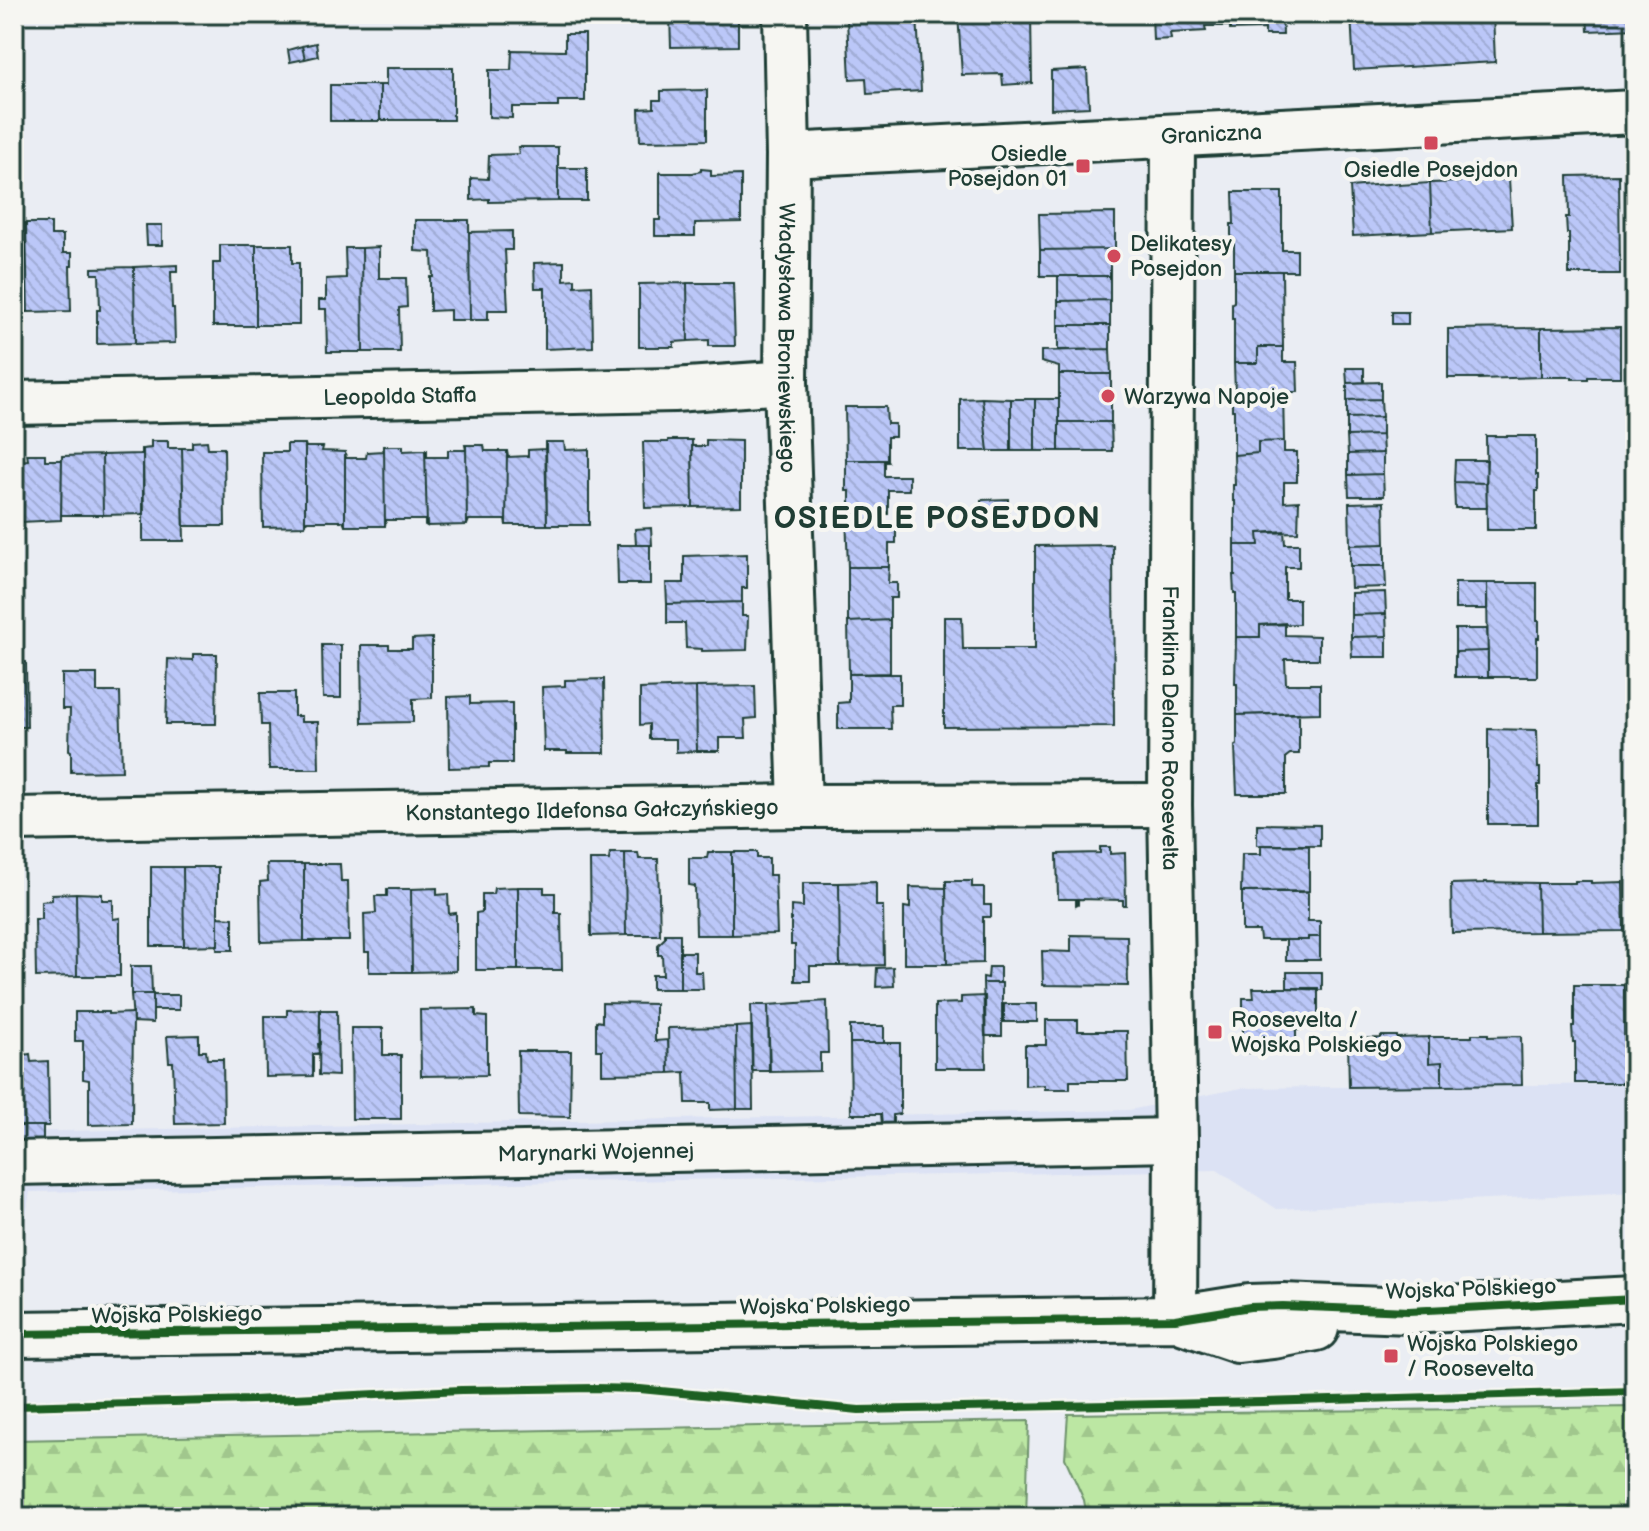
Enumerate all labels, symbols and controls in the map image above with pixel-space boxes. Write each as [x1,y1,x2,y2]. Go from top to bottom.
street label: Graniczna [1160,119,1263,151]
marker: Osiedle Posejdon [1422,134,1440,152]
place label: Osiedle Posejdon 01 [947,141,1067,193]
marker: Osiedle Posejdon 01 [1074,157,1092,175]
place label: Osiedle Posejdon [1344,157,1518,184]
street label: Władysława Broniewskiego [771,203,801,474]
place label: Delikatesy Posejdon [1130,231,1232,283]
marker: Delikatesy Posejdon [1105,247,1123,265]
street label: Leopolda Staffa [323,382,477,412]
place label: Warzywa Napoje [1124,384,1289,411]
marker: Warzywa Napoje [1099,387,1117,405]
district label: OSIEDLE POSEJDON [774,501,1102,537]
street label: Franklina Delano Roosevelta [1155,585,1183,871]
street label: Konstantego Ildefonsa Gałczyńskiego [405,794,779,828]
place label: Roosevelta / Wojska Polskiego [1231,1007,1402,1059]
marker: Roosevelta / Wojska Polskiego [1206,1023,1224,1041]
street label: Marynarki Wojennej [497,1138,694,1168]
street label: Wojska Polskiego [1385,1273,1557,1306]
street label: Wojska Polskiego [739,1292,911,1321]
street label: Wojska Polskiego [91,1301,263,1330]
place label: Wojska Polskiego / Roosevelta [1407,1331,1578,1383]
marker: Wojska Polskiego / Roosevelta [1382,1347,1400,1365]

